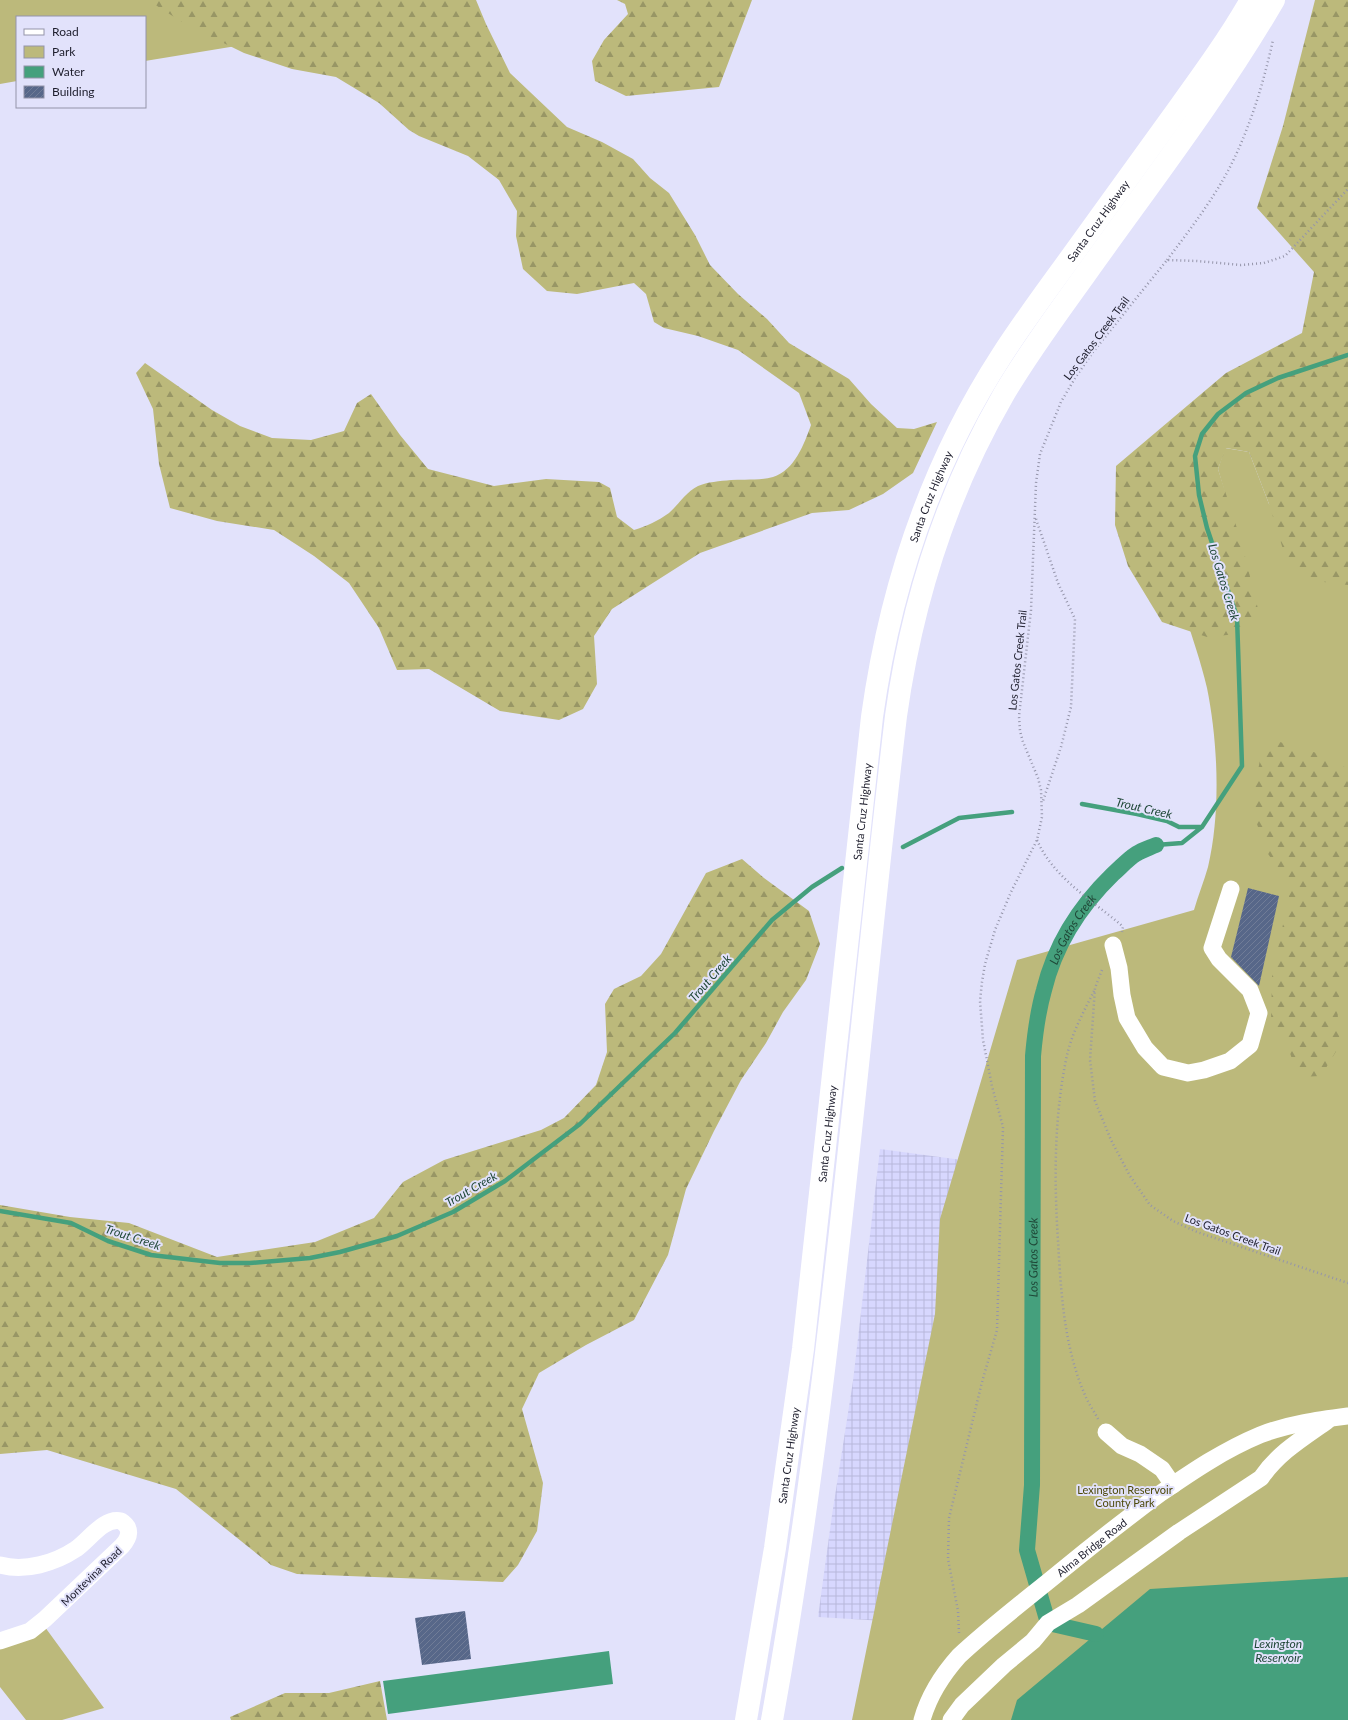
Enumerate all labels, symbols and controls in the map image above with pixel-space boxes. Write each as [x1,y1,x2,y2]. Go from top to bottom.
legend [16,16,146,108]
text: Road [52,24,79,39]
text: Park [52,44,76,59]
text: Water [52,64,85,79]
text: Building [52,84,95,99]
street label: Santa Cruz Highway [1064,177,1131,264]
street label: Los Gatos Creek Trail [1060,294,1132,382]
street label: Santa Cruz Highway [906,448,955,544]
water label: Los Gatos Creek [1205,542,1243,623]
street label: Los Gatos Creek Trail [1005,609,1029,711]
street label: Santa Cruz Highway [850,762,873,861]
water label: Trout Creek [1114,794,1174,822]
water label: Los Gatos Creek [1045,890,1099,966]
water label: Trout Creek [685,951,735,1005]
street label: Santa Cruz Highway [815,1084,838,1183]
water label: Trout Creek [442,1168,500,1210]
street label: Los Gatos Creek Trail [1183,1211,1283,1257]
water label: Los Gatos Creek [1025,1217,1040,1297]
water label: Trout Creek [103,1221,163,1253]
street label: Santa Cruz Highway [775,1406,801,1504]
park label: Lexington Reservoir County Park [1077,1483,1173,1509]
street label: Alma Bridge Road [1054,1515,1129,1579]
street label: Montevina Road [58,1544,124,1608]
water label: Lexington Reservoir [1254,1636,1302,1665]

